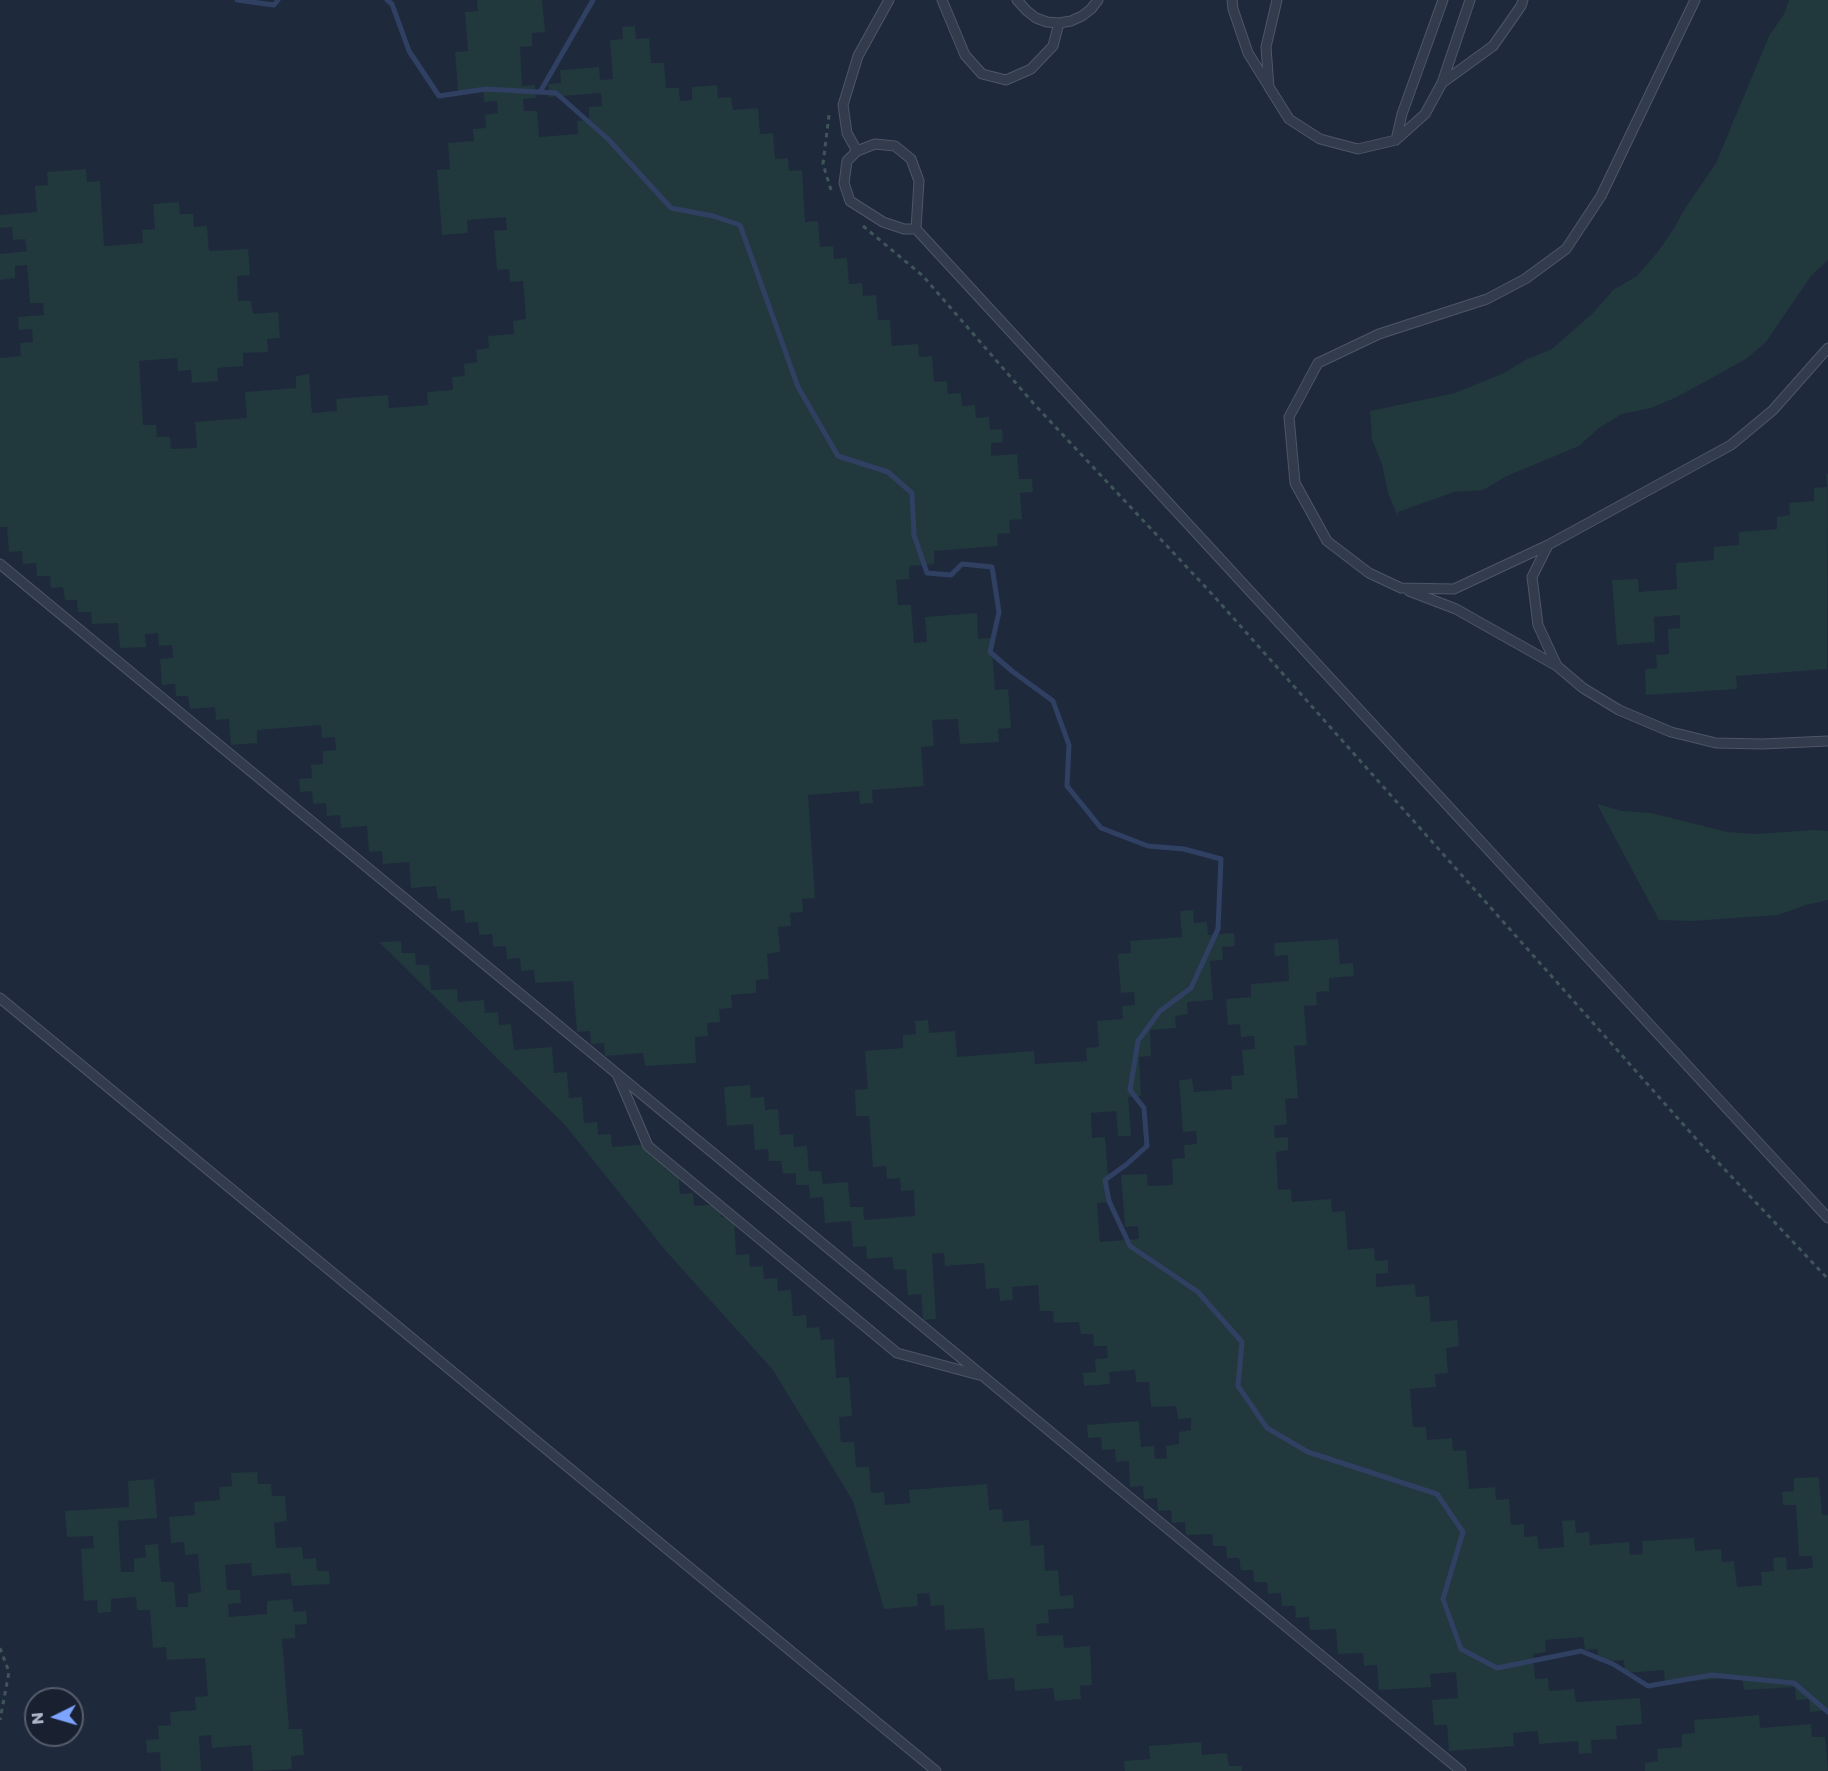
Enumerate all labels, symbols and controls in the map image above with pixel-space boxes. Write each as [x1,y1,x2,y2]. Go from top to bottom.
north arrow [24,1687,84,1747]
text: N [26,1711,50,1725]

